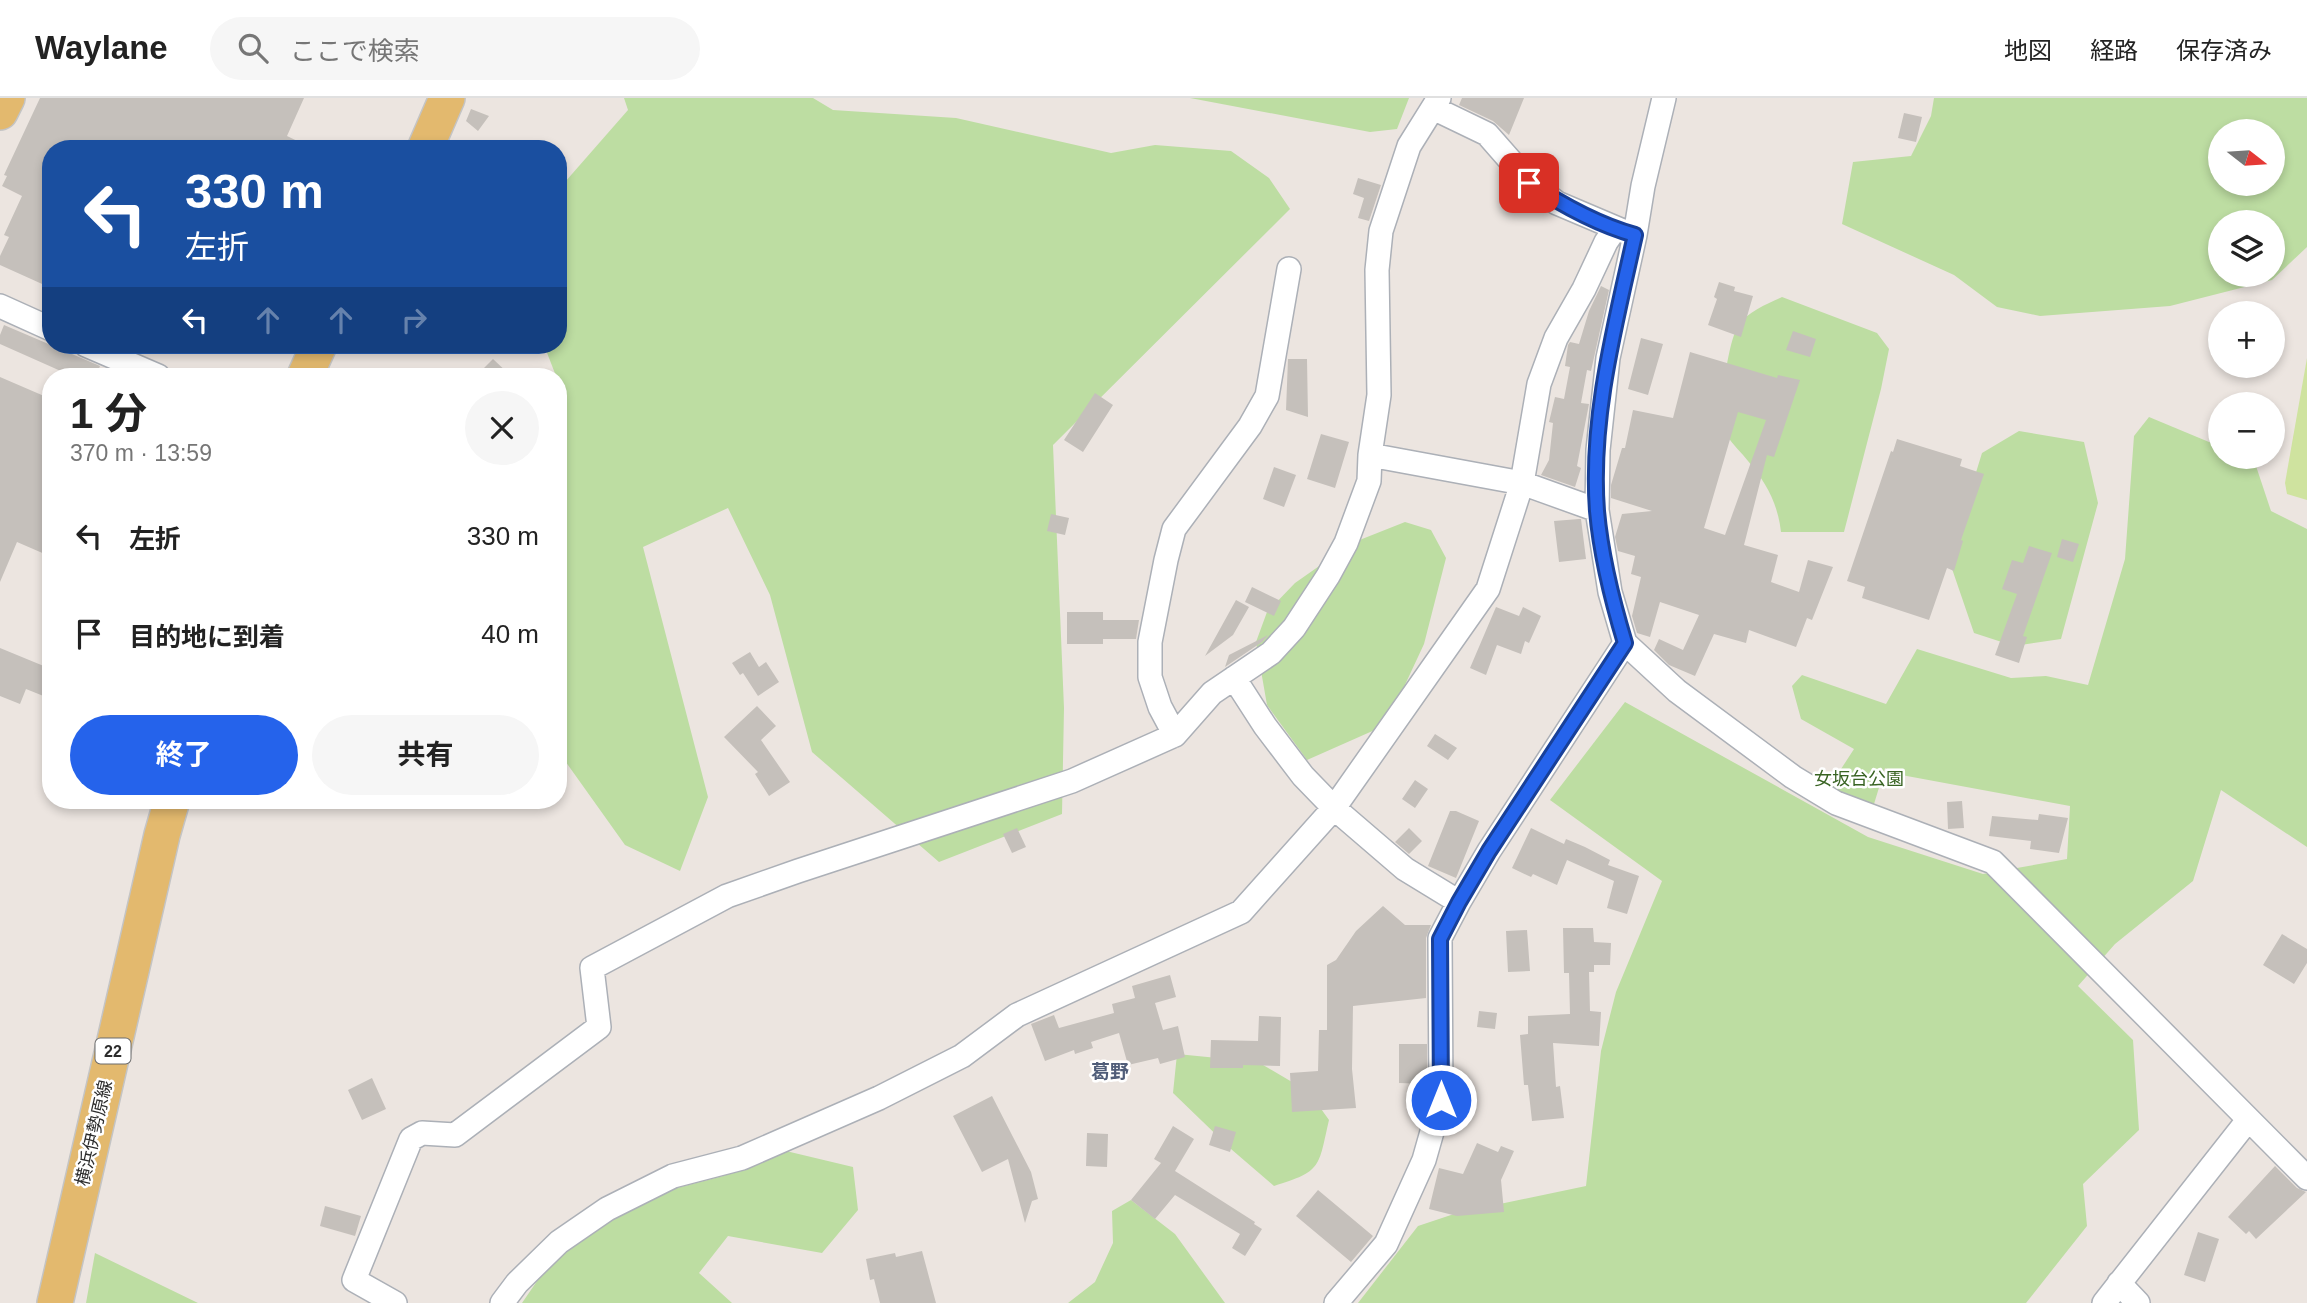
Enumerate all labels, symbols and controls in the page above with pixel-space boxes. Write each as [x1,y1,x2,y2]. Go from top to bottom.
search box [210,17,700,80]
text: Waylane [35,29,168,66]
icon: search [234,29,272,67]
text: ここで検索 [290,36,420,66]
text: 地図 [2004,37,2052,64]
text: 経路 [2090,37,2138,64]
text: 保存済み [2176,37,2272,64]
north arrow [2208,119,2286,196]
map controls [2208,119,2285,469]
pin [1499,153,1559,213]
text: 330 m [185,164,324,218]
icon: arrive [1510,164,1548,202]
icon: left [70,168,161,259]
button: layers [2208,210,2285,287]
text: 左折 [185,229,249,265]
icon: left [176,301,214,339]
icon: ahead [249,301,287,339]
icon: ahead [322,301,360,339]
icon: right [395,301,433,339]
button: + [2208,301,2285,378]
text: 1 分 [70,390,147,437]
button: close [465,391,539,465]
button: − [2208,392,2285,469]
text: 370 m · 13:59 [70,440,212,466]
icon: left [70,517,108,555]
text: 330 m [467,521,539,551]
text: 左折 [129,524,181,554]
icon: arrive [70,615,108,653]
text: 40 m [481,619,539,649]
text: 目的地に到着 [129,622,285,652]
button: 終了 [70,715,298,795]
button: 共有 [312,715,539,795]
park label: 女坂台公園 [1814,769,1904,789]
road number: 22 [96,1038,130,1063]
district label: 葛野 [1091,1061,1129,1082]
position arrow [1404,1063,1478,1137]
street label: 横浜伊勢原線 [72,1078,116,1188]

